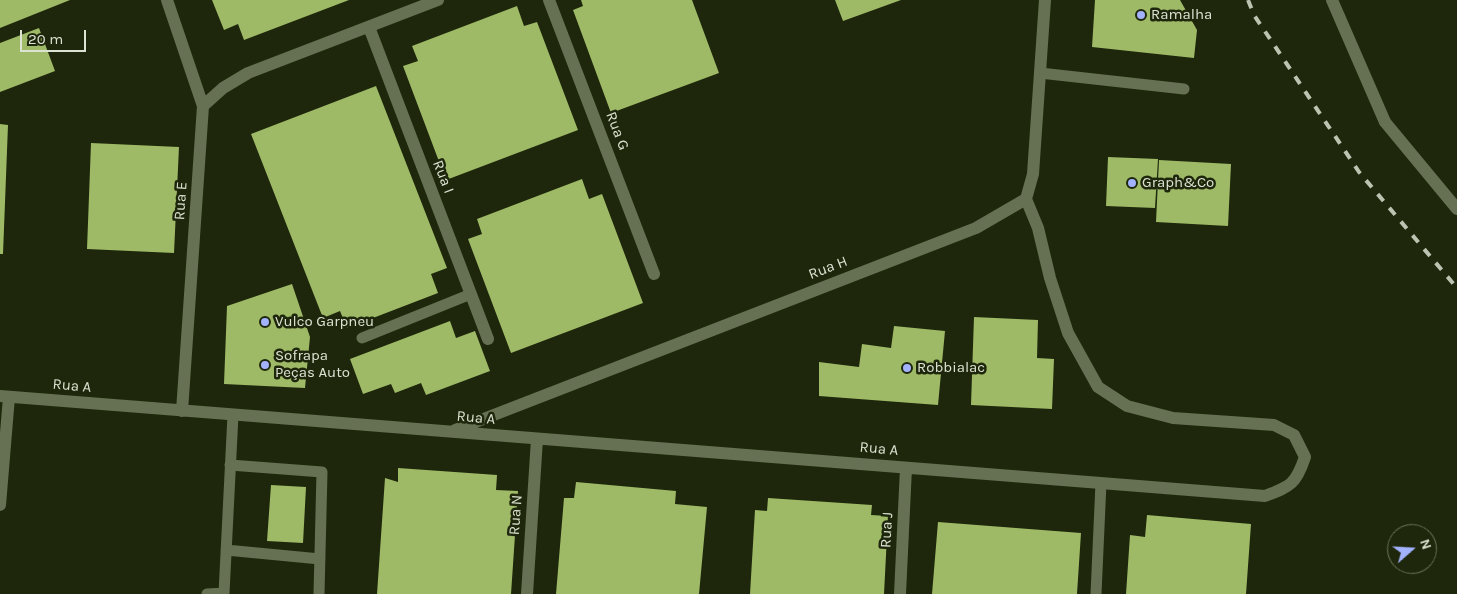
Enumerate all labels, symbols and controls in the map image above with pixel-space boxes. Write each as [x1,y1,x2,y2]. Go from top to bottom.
place label: Ramalha [1151,6,1212,24]
marker: Ramalha [1135,9,1147,21]
scale bar [22,20,89,52]
text: 20 m [28,30,63,48]
street label: Rua G [601,109,633,153]
street label: Rua I [428,158,458,196]
place label: Graph&Co [1142,174,1214,192]
marker: Graph&Co [1126,177,1138,189]
street label: Rua E [171,181,191,221]
street label: Rua H [806,252,850,284]
place label: Vulco Garpneu [275,313,374,331]
marker: Vulco Garpneu [259,316,271,328]
place label: Sofrapa Peças Auto [275,347,350,382]
marker: Sofrapa Peças Auto [259,359,271,371]
place label: Robbialac [917,359,985,377]
marker: Robbialac [901,362,913,374]
street label: Rua A [52,375,92,397]
street label: Rua A [456,407,496,429]
street label: Rua A [859,438,899,460]
street label: Rua N [506,494,526,536]
street label: Rua J [877,511,897,549]
north arrow [1387,524,1437,574]
text: N [1416,537,1435,552]

